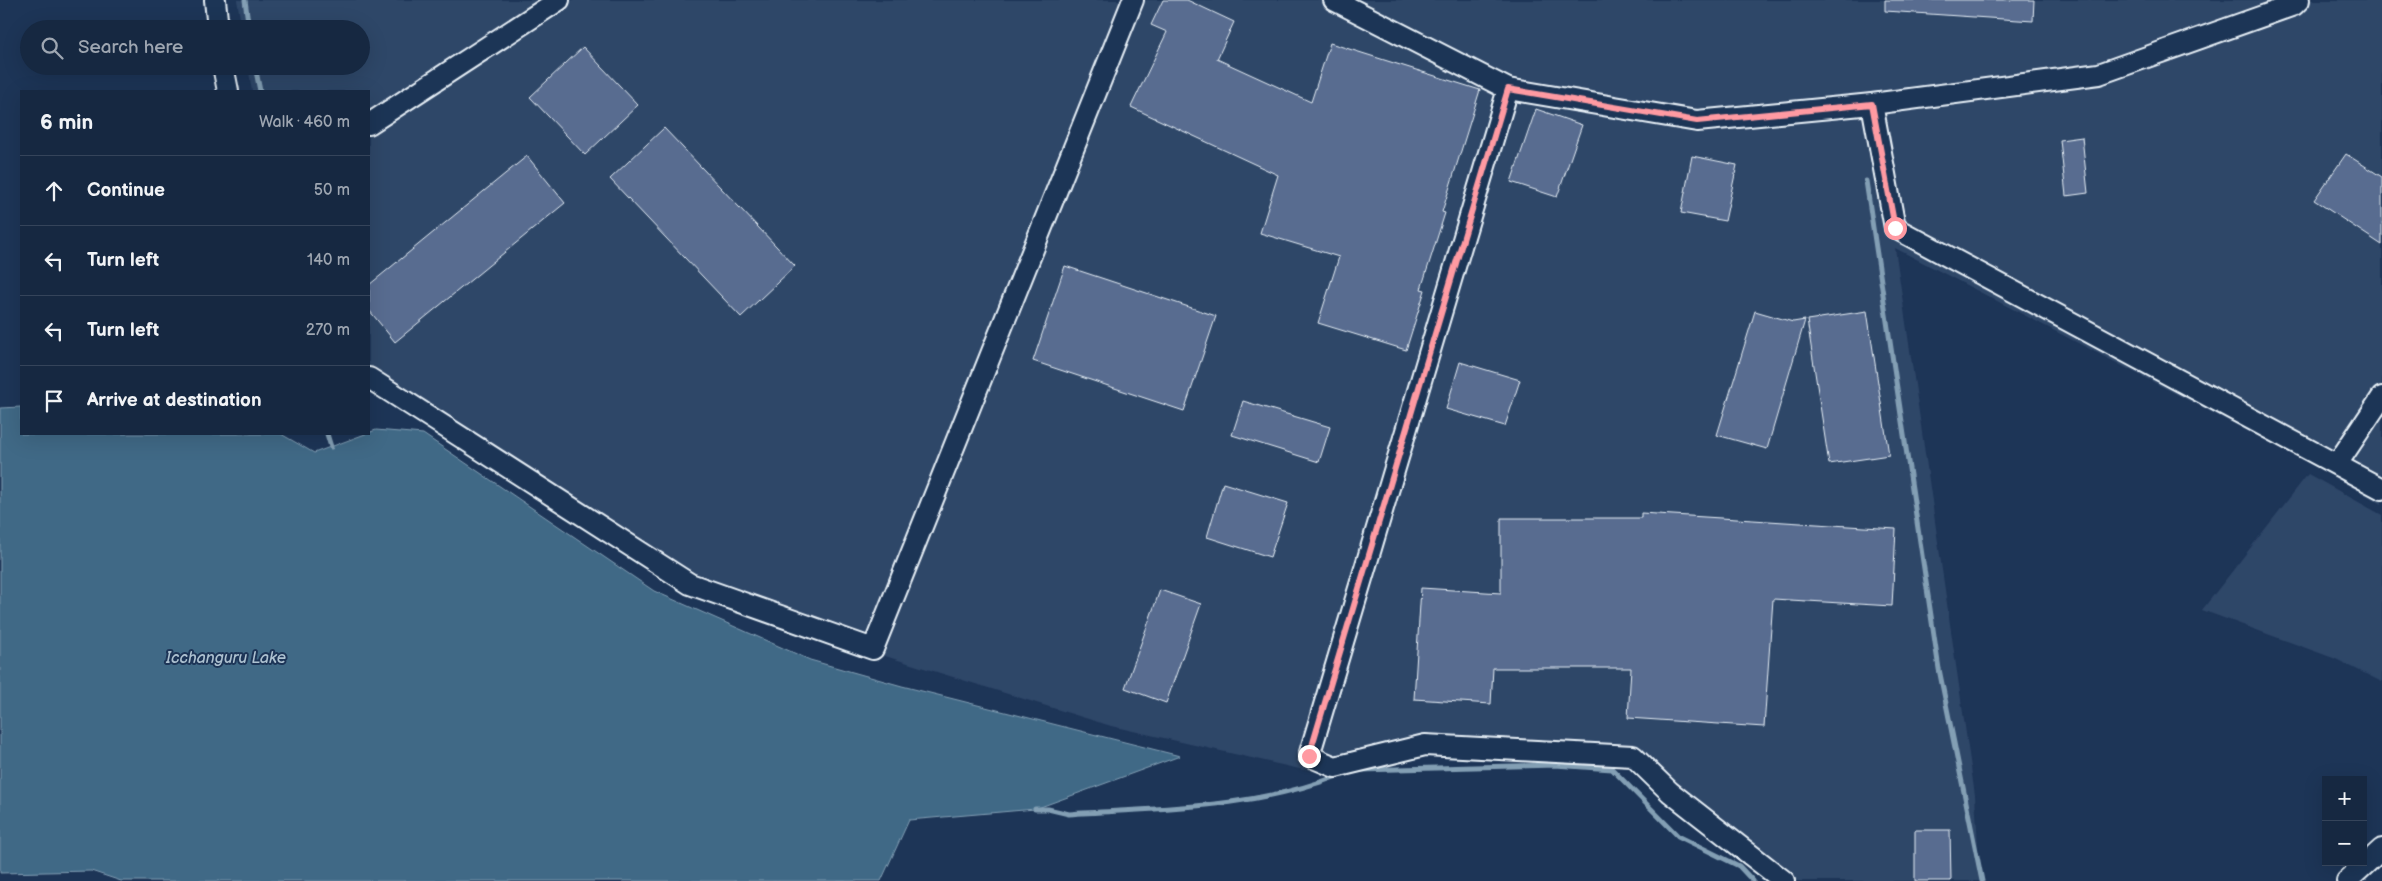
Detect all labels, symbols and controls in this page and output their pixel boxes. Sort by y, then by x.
search box [20,20,370,75]
icon: search [38,34,66,62]
text: Search here [78,36,183,59]
text: 6 min [40,110,93,135]
text: Walk · 460 m [259,113,350,132]
icon: ahead [40,177,68,205]
text: Continue [87,179,165,202]
text: 50 m [314,181,350,200]
route start [1884,217,1907,240]
icon: left [40,247,68,275]
text: Turn left [87,249,159,272]
text: 140 m [307,251,350,270]
icon: left [40,317,68,345]
text: Turn left [87,319,159,342]
text: 270 m [306,321,350,340]
icon: arrive [40,387,68,415]
text: Arrive at destination [87,389,262,412]
water label: Icchanguru Lake [165,649,286,668]
route end [1298,745,1321,768]
map controls [2322,776,2367,866]
button: + [2322,776,2367,821]
button: − [2322,821,2367,866]

